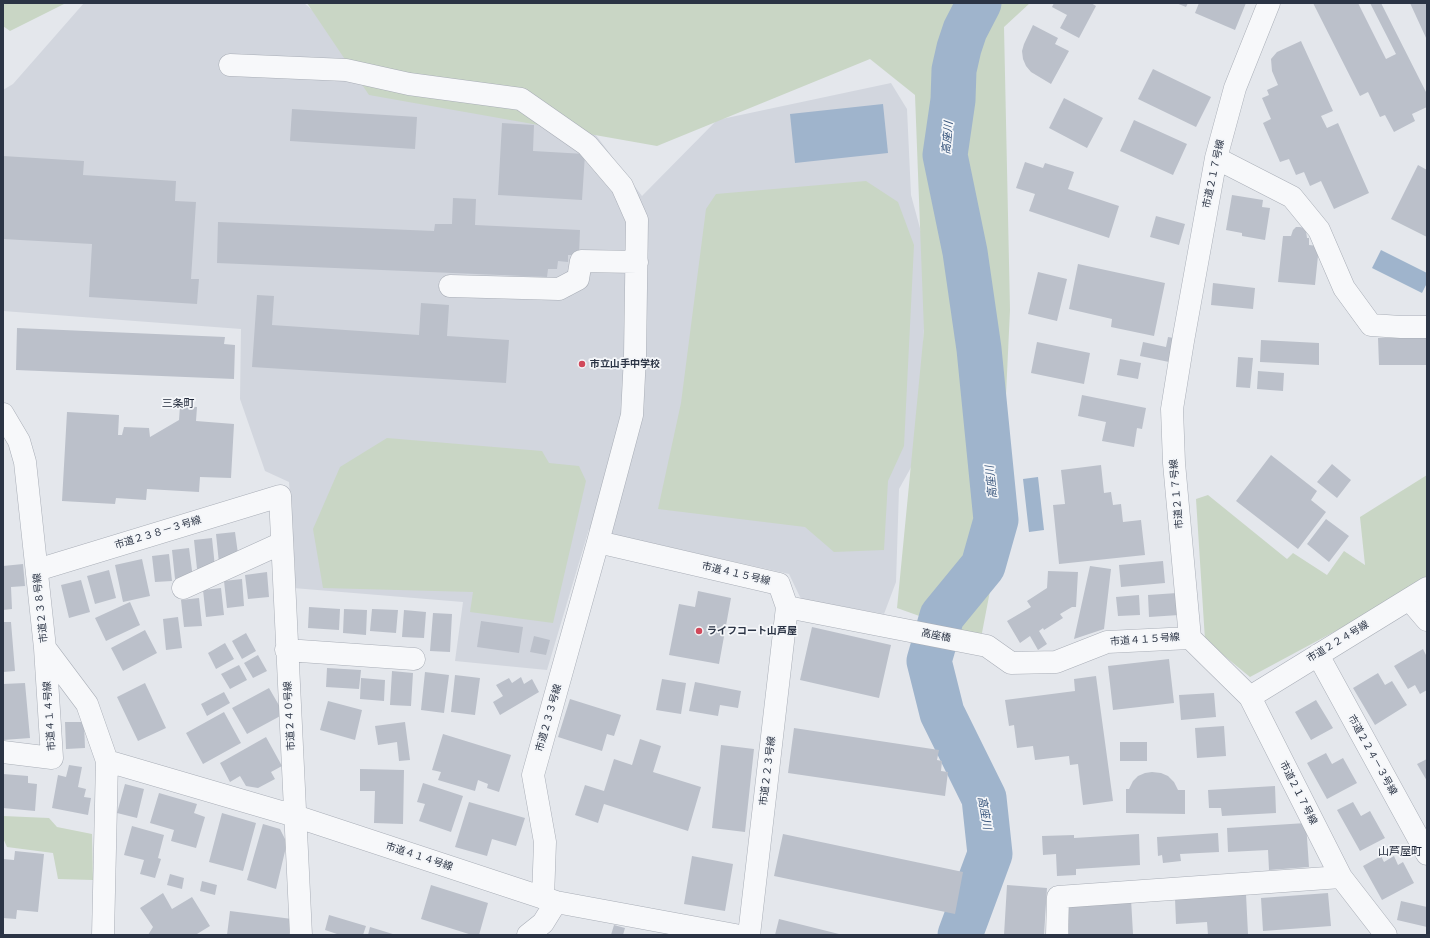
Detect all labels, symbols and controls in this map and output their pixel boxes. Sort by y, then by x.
water label: 高座川 [940,121,956,155]
street label: 市道２１７号線 [1201,139,1227,209]
place label: 市立山手中学校 [590,358,660,370]
marker: 市立山手中学校 [577,359,587,369]
district label: 三条町 [162,397,194,411]
street label: 市道２１７号線 [1168,459,1186,529]
water label: 高座川 [984,465,1000,499]
street label: 市道２３８－３号線 [113,514,203,552]
street label: 市道４１５号線 [701,560,771,588]
street label: 市道２３８号線 [31,573,51,643]
street label: 市道２２４号線 [1305,619,1371,665]
place label: ライフコート山芦屋 [707,625,797,637]
marker: ライフコート山芦屋 [694,626,704,636]
street label: 高座橋 [920,627,952,645]
street label: 市道４１５号線 [1110,632,1180,648]
street label: 市道４１４号線 [42,681,58,751]
street label: 市道２４０号線 [282,681,298,751]
street label: 市道２３３号線 [534,683,564,753]
street label: 市道２２４－３号線 [1345,713,1399,797]
street label: 市道２２３号線 [758,736,778,806]
street label: 市道２１７号線 [1277,759,1319,827]
water label: 高座川 [975,796,993,830]
street label: 市道４１４号線 [384,840,454,874]
district label: 山芦屋町 [1378,845,1422,859]

